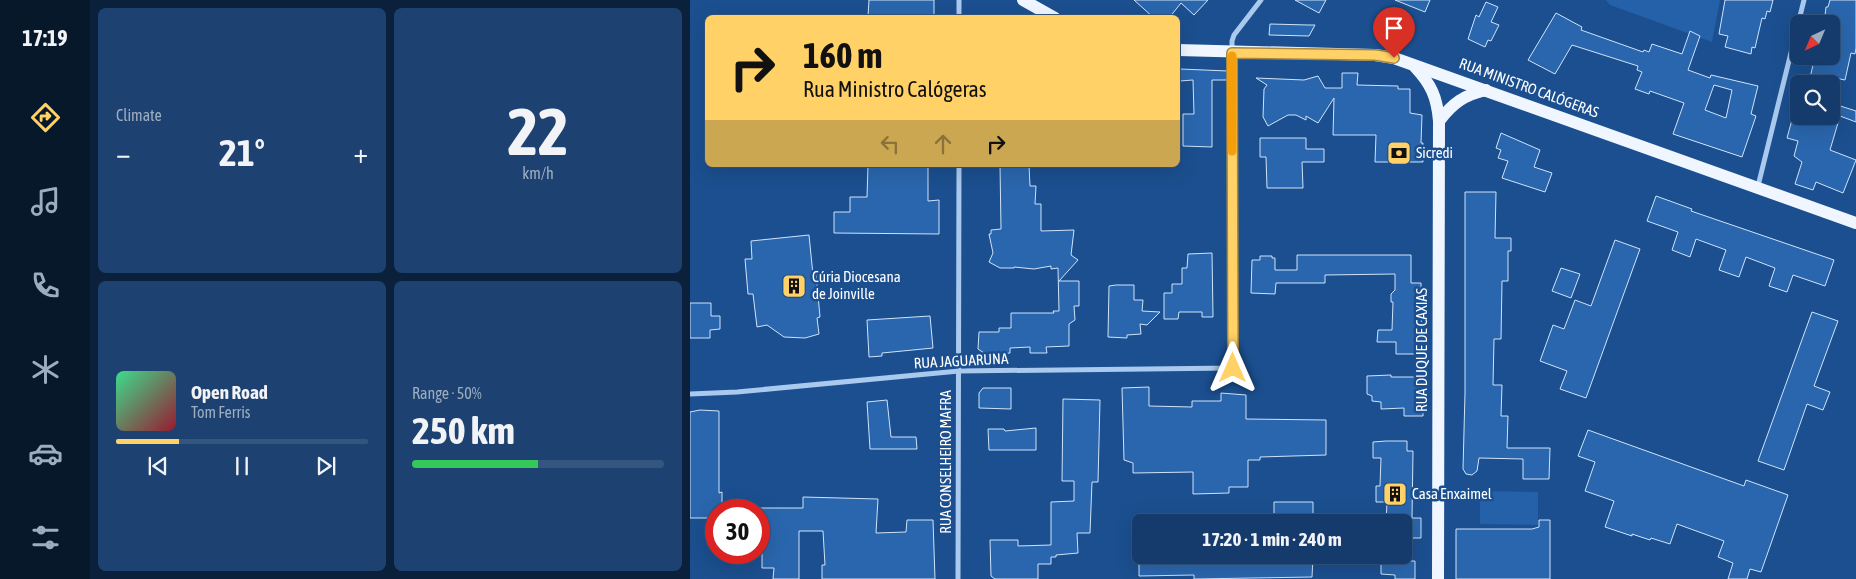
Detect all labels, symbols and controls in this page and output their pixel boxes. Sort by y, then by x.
pin [1373,7,1415,58]
icon: arrive [1380,14,1408,42]
north arrow [1790,15,1840,65]
map controls [1790,15,1840,125]
text: 17:19 [22,25,68,51]
icon: right [720,35,785,100]
text: 160 m [803,35,882,75]
street label: RUA MINISTRO CALÓGERAS [1457,54,1601,121]
button: search [1790,75,1840,125]
text: Rua Ministro Calógeras [803,76,986,102]
text: 22 [507,94,569,169]
icon: directions [28,100,63,135]
text: Climate [116,106,162,124]
icon: left [876,130,904,158]
icon: ahead [929,130,957,158]
icon: right [982,130,1010,158]
text: 21° [219,131,265,174]
text: − [116,137,131,169]
text: + [353,137,368,169]
bank icon: Sicredi [1386,140,1412,166]
place label: Sicredi [1416,144,1453,161]
text: km/h [522,164,554,182]
icon: music [28,184,63,219]
icon: phone [28,268,63,303]
place label: Cúria Diocesana de Joinville [812,268,901,302]
building icon: Cúria Diocesana de Joinville [781,273,807,299]
street label: RUA DUQUE DE CAXIAS [1413,288,1430,412]
position arrow [1206,341,1258,393]
street label: RUA JAGUARUNA [913,350,1009,371]
icon: climate [28,352,63,387]
text: Open Road [191,381,268,403]
text: Range · 50% [412,384,482,402]
street label: RUA CONSELHEIRO MAFRA [937,390,954,534]
text: Tom Ferris [191,403,250,421]
text: 250 km [412,409,515,452]
icon: car [28,436,63,471]
icon: previous [144,452,172,480]
icon: pause [228,452,256,480]
icon: next [312,452,340,480]
building icon: Casa Enxaimel [1382,481,1408,507]
place label: Casa Enxaimel [1412,485,1492,502]
speed limit sign: 30 [705,499,770,564]
icon: filters [28,520,63,555]
text: 17:20 · 1 min · 240 m [1202,528,1342,550]

